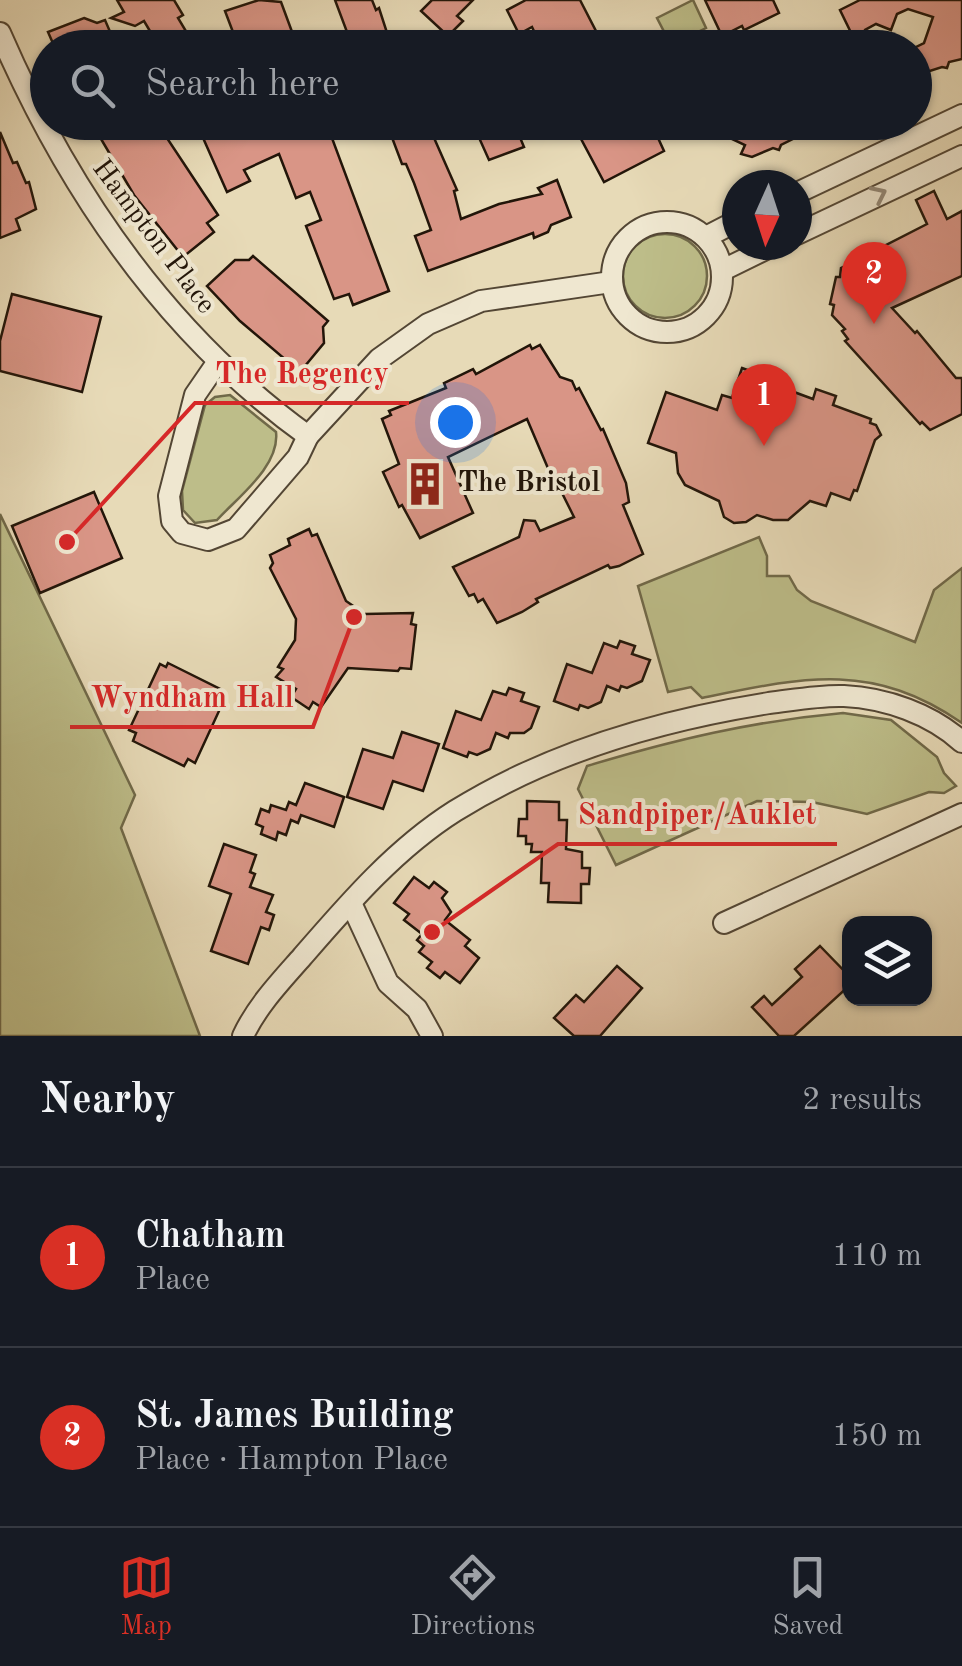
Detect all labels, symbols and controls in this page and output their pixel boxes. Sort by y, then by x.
search box [30,30,932,140]
icon: search [65,58,120,113]
text: Search here [145,66,340,104]
street label: Hampton Place [86,155,220,319]
north arrow [722,170,812,260]
one-way arrow [869,186,887,206]
pin: 2 [842,242,906,324]
callout: The Regency [195,343,409,403]
text: The Regency [215,360,389,390]
pin: 1 [732,364,796,446]
your location [430,397,481,448]
building icon: The Bristol [401,460,449,508]
place label: The Bristol [458,470,600,498]
callout: Wyndham Hall [70,667,313,727]
text: Wyndham Hall [90,684,294,714]
callout: Sandpiper/Auklet [558,784,837,844]
text: Sandpiper/Auklet [577,801,817,831]
map controls [842,916,932,1006]
button: layers [842,916,932,1006]
text: Nearby [40,1080,176,1122]
text: 2 results [802,1085,922,1117]
text: Chatham [135,1218,285,1256]
text: 1 [63,1241,82,1273]
text: 110 m [832,1241,922,1273]
text: Place [135,1265,210,1297]
text: St. James Building [135,1398,454,1436]
text: 2 [63,1421,82,1453]
text: 150 m [832,1421,922,1453]
text: Place · Hampton Place [135,1445,448,1477]
tab: Map [119,1550,174,1645]
tab: Directions [411,1550,535,1645]
tab: Saved [772,1550,843,1645]

